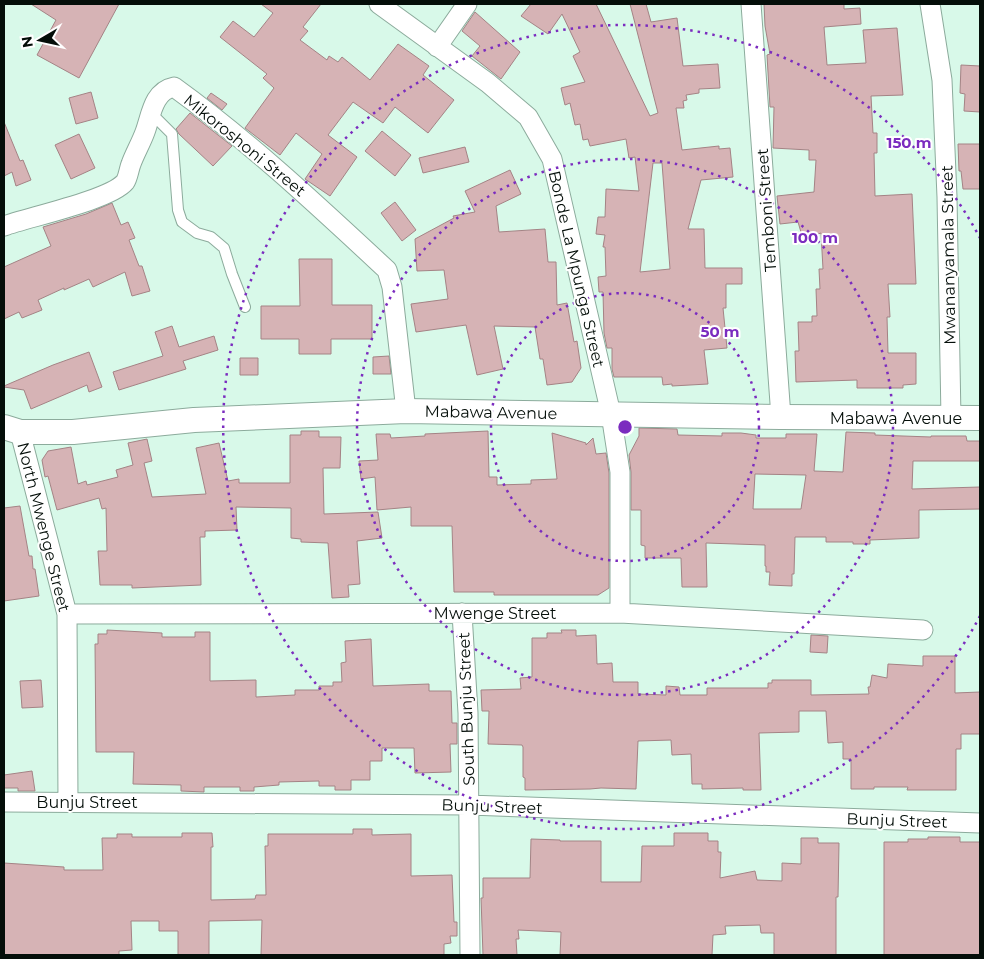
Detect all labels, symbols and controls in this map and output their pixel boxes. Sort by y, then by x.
north arrow [15,15,65,65]
text: N [17,35,37,49]
street label: Mikoroshoni Street [180,90,310,201]
text: 150 m [887,133,931,152]
street label: Temboni Street [753,147,780,272]
street label: Mwananyamala Street [937,164,960,345]
street label: Bonde La Mpunga Street [545,169,609,370]
text: 100 m [792,228,838,247]
text: 50 m [700,322,740,341]
street label: Mabawa Avenue [425,402,557,423]
street label: Mabawa Avenue [830,409,962,428]
centre of rings [616,418,634,436]
street label: North Mwenge Street [13,440,74,614]
street label: Mwenge Street [434,604,557,623]
street label: South Bunju Street [454,631,479,786]
street label: Bunju Street [36,793,138,812]
street label: Bunju Street [441,795,543,818]
street label: Bunju Street [846,809,948,832]

